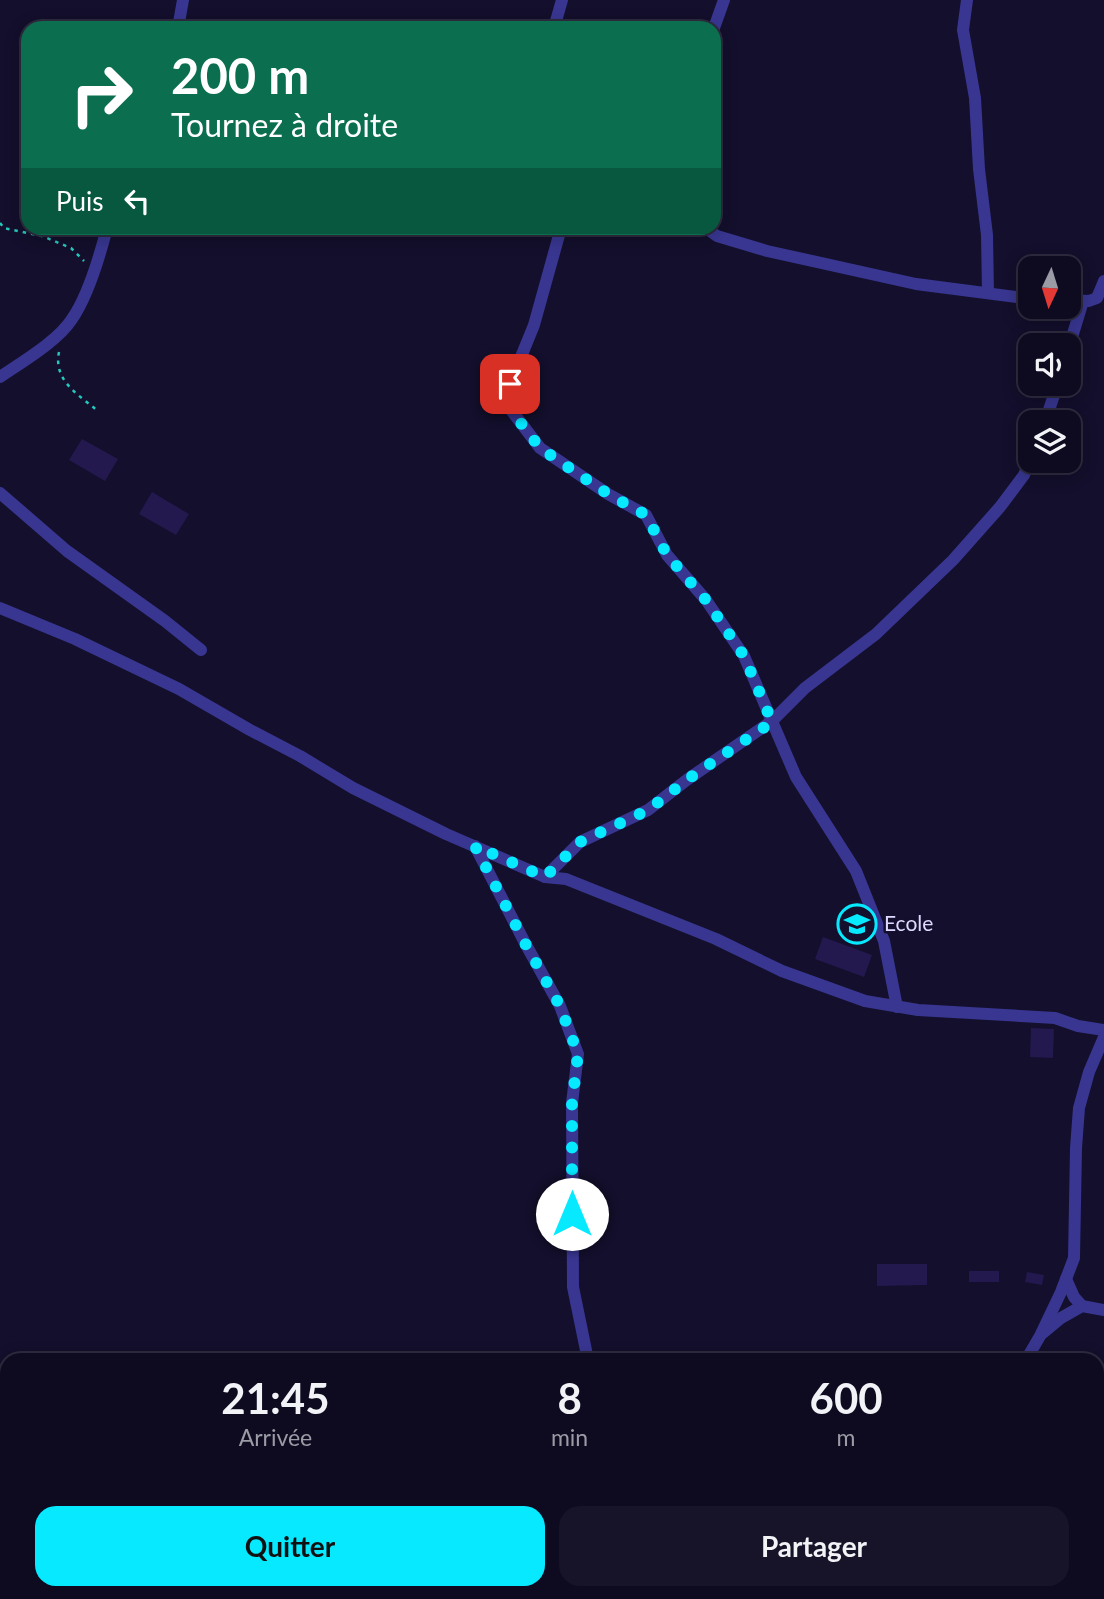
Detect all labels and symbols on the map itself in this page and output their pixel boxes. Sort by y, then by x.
north arrow [1018,256,1082,318]
pin [480,354,540,414]
school or university icon: Ecole [836,903,878,945]
place label: Ecole [884,910,933,935]
position arrow [535,1177,609,1251]

